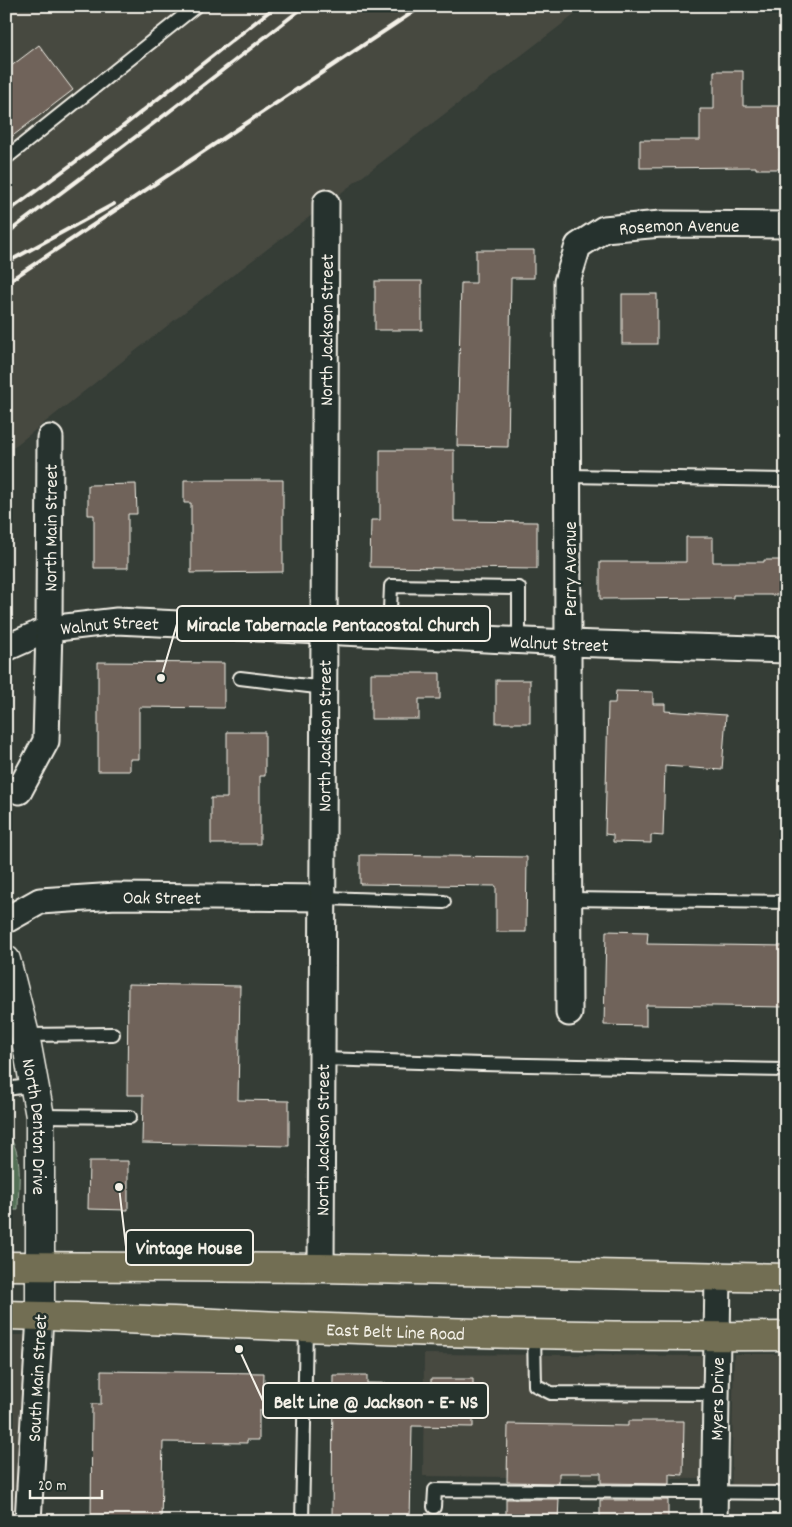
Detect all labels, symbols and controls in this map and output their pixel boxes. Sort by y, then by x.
street label: Rosemon Avenue [618,214,740,245]
street label: North Jackson Street [315,254,343,406]
street label: North Main Street [39,464,67,592]
street label: Perry Avenue [559,521,586,617]
callout: Miracle Tabernacle Pentacostal Church [177,606,490,641]
street label: Walnut Street [59,611,159,645]
text: Miracle Tabernacle Pentacostal Church [186,613,480,641]
street label: Walnut Street [509,630,609,661]
street label: North Jackson Street [313,660,341,812]
street label: Oak Street [123,886,201,914]
street label: North Denton Drive [13,1057,50,1195]
street label: North Jackson Street [311,1064,339,1216]
callout: Vintage House [126,1230,253,1265]
text: Vintage House [136,1236,242,1264]
street label: South Main Street [23,1314,56,1443]
street label: East Belt Line Road [326,1318,465,1350]
street label: Myers Drive [705,1357,734,1441]
callout: Belt Line @ Jackson - E- NS [263,1383,488,1418]
text: Belt Line @ Jackson - E- NS [274,1390,479,1418]
scale bar [30,1467,102,1499]
text: 20 m [38,1476,66,1498]

